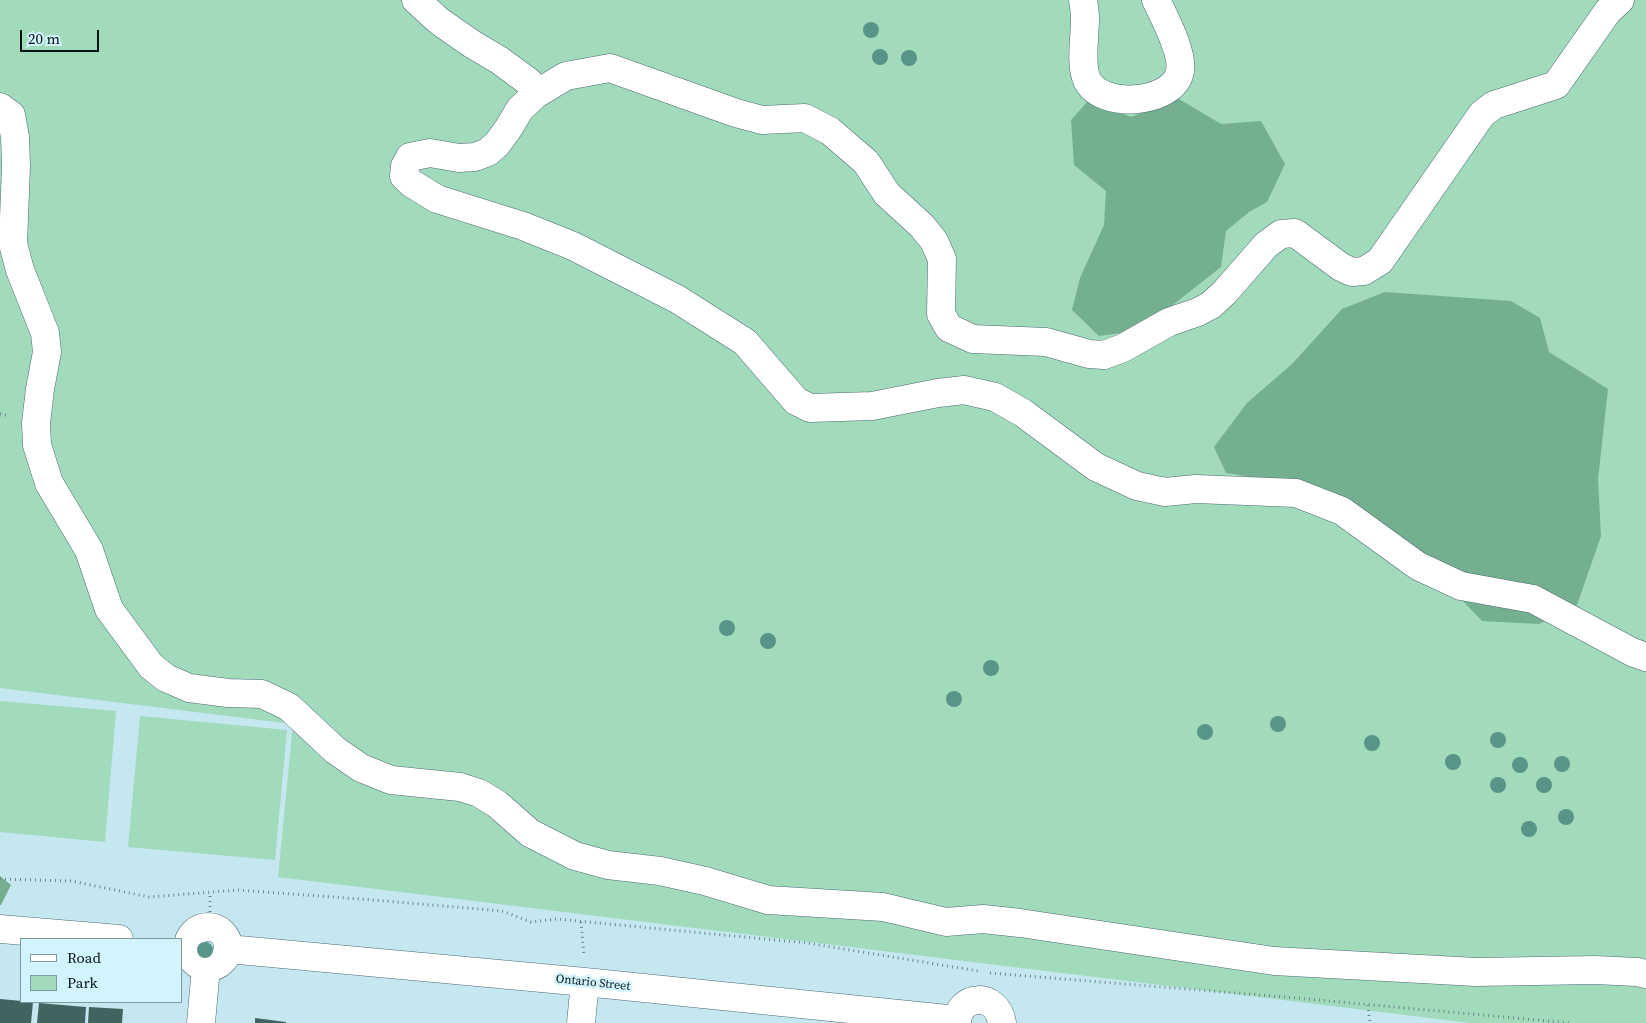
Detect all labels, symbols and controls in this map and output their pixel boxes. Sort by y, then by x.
scale bar [22,20,101,52]
text: 20 m [28,28,60,49]
legend [20,938,182,1003]
text: Road [67,947,101,968]
text: Park [67,972,98,993]
street label: Ontario Street [555,972,631,994]

